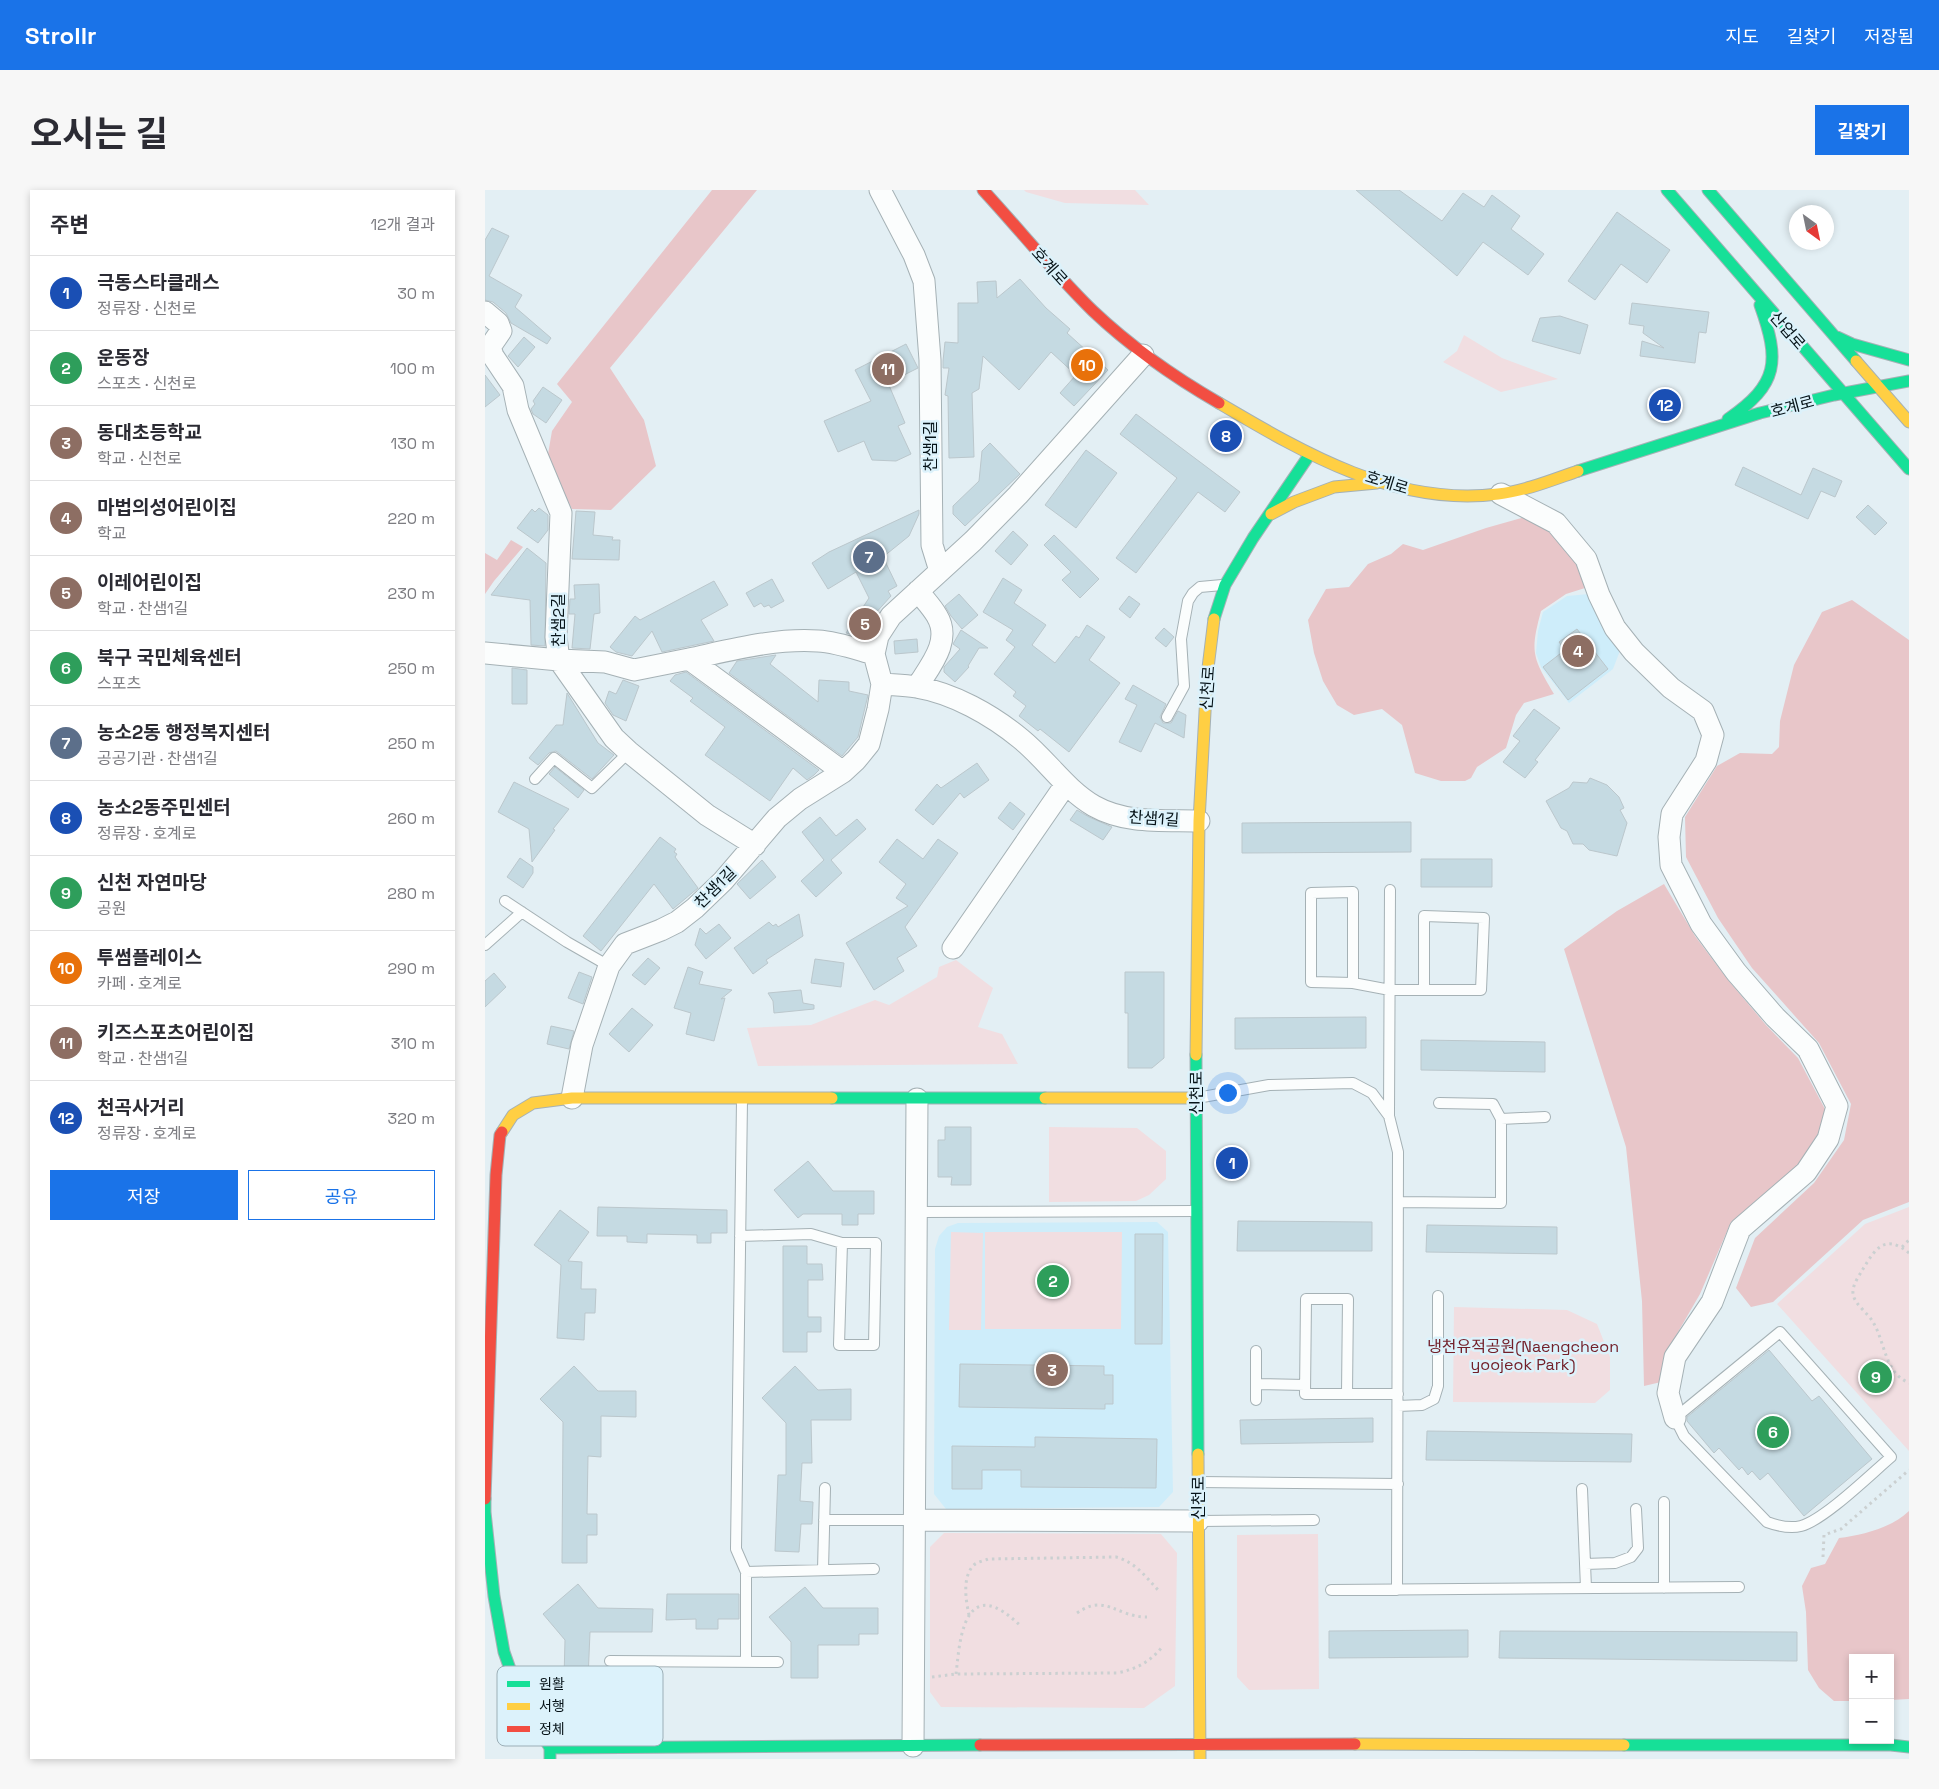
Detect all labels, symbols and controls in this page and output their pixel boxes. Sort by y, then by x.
text: Strollr [25,20,97,51]
text: 지도 [1726,25,1759,48]
text: 길찾기 [1787,25,1836,48]
text: 저장됨 [1864,25,1914,48]
button: 길찾기 [1815,105,1909,155]
text: 오시는 길 [30,112,168,156]
north arrow [1789,205,1834,250]
text: 주변 [50,211,89,238]
text: 12개 결과 [370,214,435,235]
street label: 호계로 [1027,243,1072,290]
text: 극동스타클래스 [97,270,219,295]
text: 1 [62,283,70,304]
text: 30 m [397,283,435,304]
text: 정류장 · 신천로 [97,298,197,319]
street label: 산업로 [1765,307,1810,354]
text: 운동장 [97,345,149,370]
pin: 10 [1071,346,1103,384]
pin: 11 [872,350,904,388]
text: 2 [61,358,71,379]
text: 100 m [390,358,435,379]
text: 스포츠 · 신천로 [97,373,197,394]
pin: 12 [1649,386,1681,424]
street label: 호계로 [1768,391,1816,422]
pin: 8 [1210,417,1242,455]
text: 동대초등학교 [97,420,202,445]
street label: 찬샘1길 [920,421,941,471]
text: 3 [61,433,71,454]
text: 130 m [391,433,435,454]
text: 학교 · 신천로 [97,448,182,469]
street label: 호계로 [1363,466,1411,499]
text: 마법의성어린이집 [97,495,237,520]
text: 4 [61,508,71,529]
text: 220 m [388,508,435,529]
text: 학교 [97,523,126,544]
pin: 7 [853,538,885,576]
text: 이레어린이집 [97,570,202,595]
text: 5 [61,583,71,604]
text: 230 m [388,583,435,604]
street label: 찬샘2길 [548,593,569,647]
text: 학교 · 찬샘1길 [97,598,189,619]
pin: 5 [849,605,881,643]
pin: 4 [1562,632,1594,670]
text: 북구 국민체육센터 [97,645,242,670]
text: 6 [61,658,71,679]
text: 250 m [388,658,435,679]
street label: 신천로 [1195,665,1220,711]
text: 스포츠 [97,673,141,694]
text: 농소2동 행정복지센터 [97,720,270,745]
text: 7 [62,733,70,754]
text: 250 m [388,733,435,754]
text: 공공기관 · 찬샘1길 [97,748,218,769]
text: 농소2동주민센터 [97,795,231,820]
street label: 찬샘1길 [1128,806,1180,831]
text: 8 [61,808,71,829]
text: 260 m [387,808,435,829]
text: 정류장 · 호계로 [97,823,197,844]
street label: 찬샘1길 [690,862,741,913]
text: 신천 자연마당 [97,870,207,895]
text: 9 [61,883,71,904]
text: 280 m [387,883,435,904]
text: 공원 [97,898,126,919]
text: 투썸플레이스 [97,945,202,970]
text: 10 [57,958,75,979]
text: 290 m [387,958,435,979]
text: 카페 · 호계로 [97,973,182,994]
text: 키즈스포츠어린이집 [97,1020,254,1045]
text: 11 [59,1033,73,1054]
text: 310 m [391,1033,435,1054]
text: 학교 · 찬샘1길 [97,1048,189,1069]
street label: 신천로 [1186,1071,1207,1115]
your location [1215,1080,1241,1106]
text: 천곡사거리 [97,1095,184,1120]
text: 12 [58,1108,74,1129]
text: 320 m [388,1108,435,1129]
text: 정류장 · 호계로 [97,1123,197,1144]
pin: 1 [1216,1144,1248,1182]
button: 저장 [50,1170,238,1220]
button: 공유 [248,1170,435,1220]
pin: 2 [1037,1262,1069,1300]
park label: 냉천유적공원(Naengcheon yoojeok Park) [1427,1336,1619,1375]
pin: 3 [1036,1351,1068,1389]
pin: 9 [1860,1358,1892,1396]
pin: 6 [1757,1413,1789,1451]
street label: 신천로 [1188,1476,1209,1520]
map controls [1849,1654,1894,1744]
button: + [1849,1654,1894,1699]
legend [497,1666,663,1746]
text: 원활 [539,1675,565,1693]
text: 서행 [539,1697,565,1715]
button: − [1849,1699,1894,1744]
text: 정체 [539,1720,565,1738]

